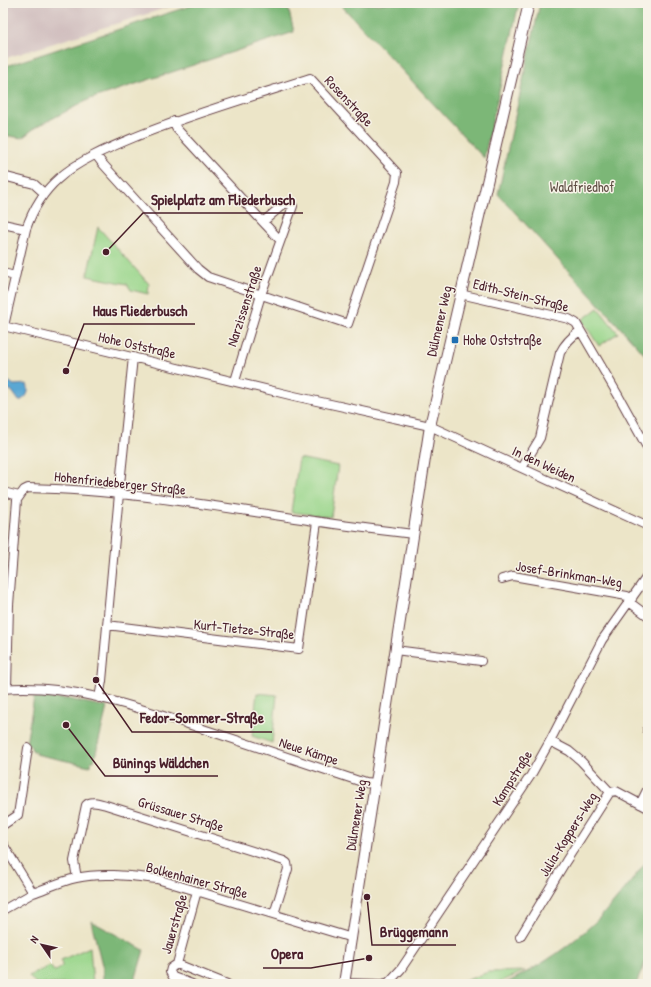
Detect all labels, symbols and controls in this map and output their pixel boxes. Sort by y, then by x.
street label: Rosenstraße [320,71,378,131]
park label: Waldfriedhof [550,177,614,196]
callout: Spielplatz am Fliederbusch [143,186,303,213]
text: Spielplatz am Fliederbusch [151,189,296,211]
street label: Narzissenstraße [221,262,267,349]
street label: Edith-Stein-Straße [471,273,571,317]
street label: Dülmener Weg [421,284,457,358]
callout: Haus Fliederbusch [84,297,195,324]
text: Haus Fliederbusch [93,300,188,321]
street label: Hohe Oststraße [96,326,178,364]
place label: Hohe Oststraße [463,330,542,350]
marker: Hohe Oststraße [450,335,460,345]
street label: In den Weiden [509,441,579,487]
street label: Hohenfriedeberger Straße [53,466,187,500]
street label: Josef-Brinkman-Weg [514,556,624,592]
street label: Kurt-Tietze-Straße [193,614,296,644]
callout: Fedor-Sommer-Straße [132,705,272,732]
text: Fedor-Sommer-Straße [139,707,264,729]
street label: Neue Kämpe [277,732,342,770]
street label: Kampstraße [487,746,537,810]
callout: Bünings Wäldchen [105,749,218,776]
text: Bünings Wäldchen [113,752,209,774]
street label: Dülmener Weg [340,778,372,852]
street label: Julia-Koppers-Weg [534,788,602,880]
street label: Grüssauer Straße [136,791,227,837]
street label: Bolkenhainer Straße [144,857,250,903]
street label: Jauerstraße [156,891,192,956]
callout: Brüggemann [372,918,456,945]
text: Brüggemann [380,921,448,943]
north arrow [22,925,62,965]
text: N [26,933,41,946]
callout: Opera [263,941,311,968]
text: Opera [271,943,303,965]

